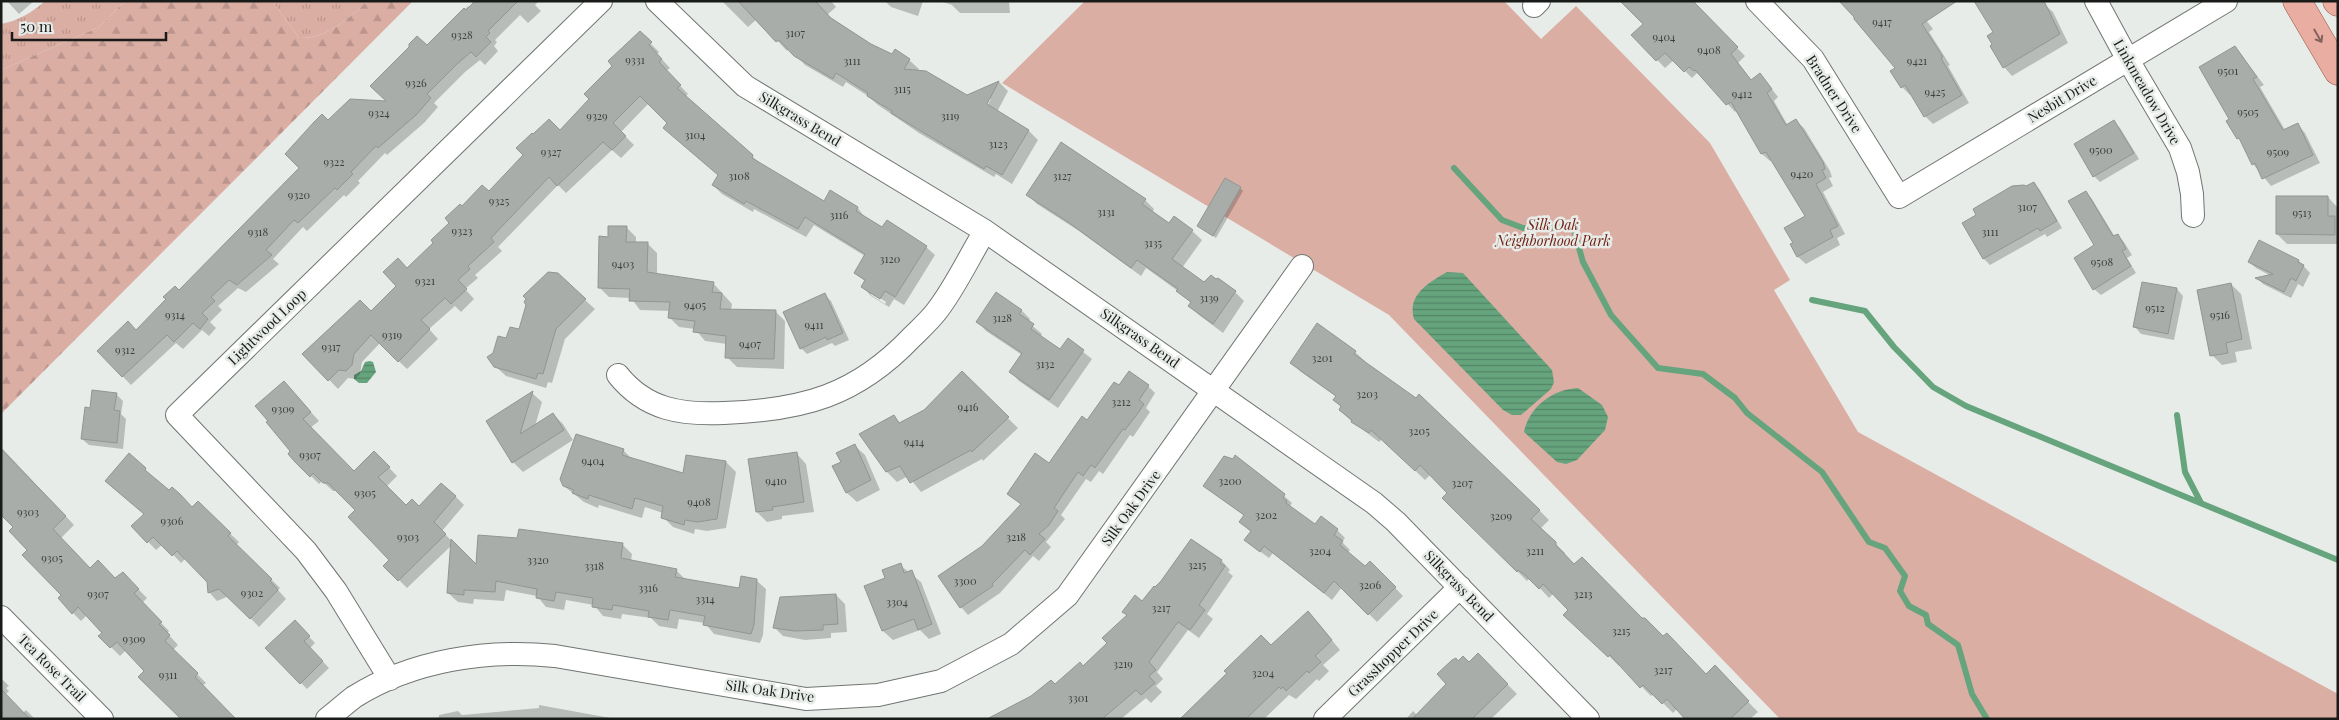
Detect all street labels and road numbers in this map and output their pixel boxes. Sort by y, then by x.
street label: Linkmeadow Drive [2110,36,2185,148]
street label: Bradner Drive [1802,51,1867,136]
street label: Nesbit Drive [2024,70,2100,127]
street label: Silkgrass Bend [756,87,845,150]
street label: Lightwood Loop [223,284,310,369]
street label: Silkgrass Bend [1097,303,1184,372]
street label: Silk Oak Drive [1097,466,1165,549]
street label: Silkgrass Bend [1420,546,1498,625]
street label: Grasshopper Drive [1343,605,1442,701]
street label: Tea Rose Trail [14,630,90,706]
street label: Silk Oak Drive [725,675,816,706]

